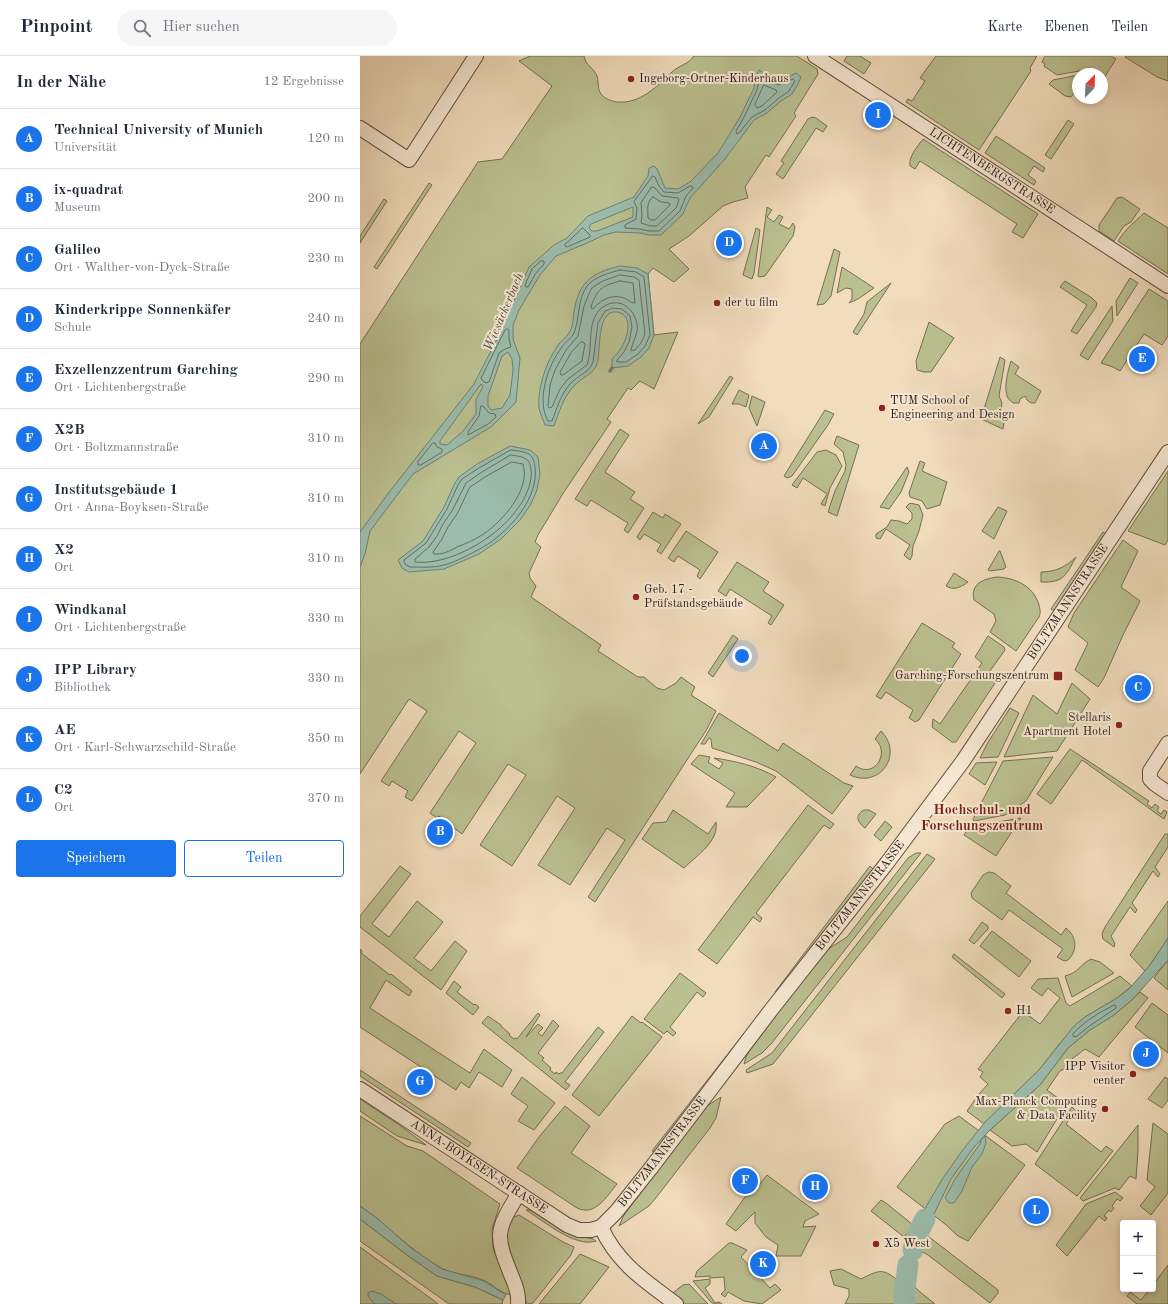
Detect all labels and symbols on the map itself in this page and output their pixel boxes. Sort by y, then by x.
north arrow [1072,68,1108,104]
place label: Ingeborg-Ortner-Kinderhaus [639,73,789,85]
marker: Ingeborg-Ortner-Kinderhaus [626,74,636,84]
pin: I [865,100,891,130]
street label: LICHTENBERGSTRASSE [927,126,1057,216]
pin: D [716,228,742,258]
water label: Wiesäckerbach [482,271,527,353]
place label: der tu film [725,297,779,309]
marker: der tu film [712,298,722,308]
pin: E [1129,344,1155,374]
place label: TUM School of Engineering and Design [890,395,1015,421]
marker: TUM School of Engineering and Design [877,403,887,413]
pin: A [751,431,777,461]
street label: BOLTZMANNSTRASSE [1026,542,1111,662]
place label: Geb. 17 - Prüfstandsgebäude [644,584,743,610]
marker: Geb. 17 - Prüfstandsgebäude [631,592,641,602]
your location [732,646,752,666]
place label: Garching-Forschungszentrum [895,670,1049,682]
marker: Garching-Forschungszentrum [1052,670,1064,682]
pin: C [1125,673,1151,703]
place label: Stellaris Apartment Hotel [1023,712,1111,738]
marker: Stellaris Apartment Hotel [1114,720,1124,730]
district label: Hochschul- und Forschungszentrum [921,803,1043,833]
pin: B [427,817,453,847]
street label: BOLTZMANNSTRASSE [814,839,907,953]
place label: H1 [1016,1005,1032,1017]
marker: H1 [1003,1006,1013,1016]
pin: J [1133,1039,1159,1069]
place label: IPP Visitor center [1065,1061,1125,1087]
pin: G [407,1067,433,1097]
marker: IPP Visitor center [1128,1069,1138,1079]
street label: BOLTZMANNSTRASSE [616,1095,709,1210]
place label: Max-Planck Computing & Data Facility [975,1096,1098,1122]
marker: Max-Planck Computing & Data Facility [1100,1104,1110,1114]
street label: ANNA-BOYKSEN-STRASSE [408,1118,549,1216]
pin: F [732,1166,758,1196]
pin: H [802,1172,828,1202]
pin: L [1023,1196,1049,1226]
place label: X5 West [884,1237,930,1250]
marker: X5 West [871,1239,881,1249]
pin: K [750,1249,776,1279]

